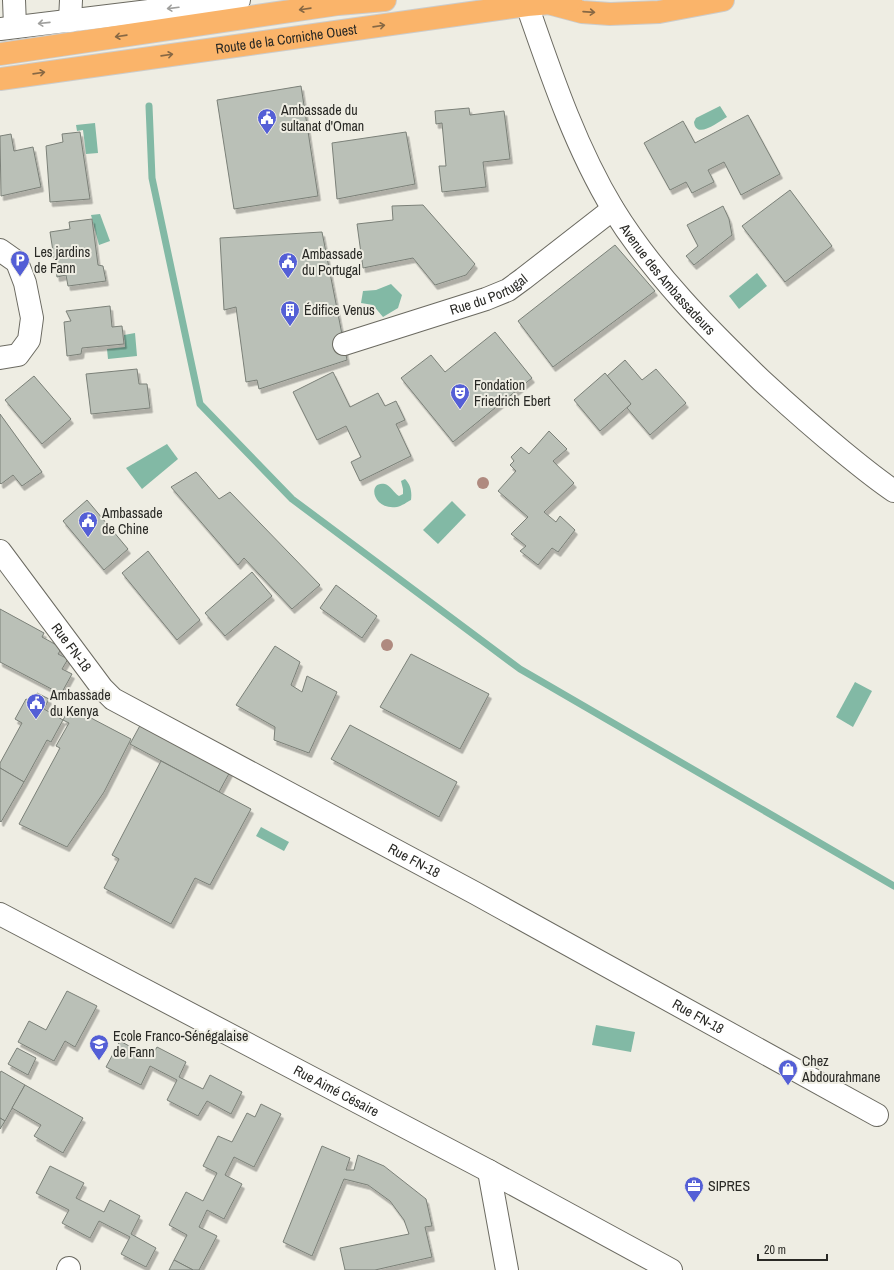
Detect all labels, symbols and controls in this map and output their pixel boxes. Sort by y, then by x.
one-way arrow [167,4,180,12]
one-way arrow [299,5,312,13]
one-way arrow [582,9,595,16]
one-way arrow [38,20,51,27]
street label: Route de la Corniche Ouest [214,20,358,58]
one-way arrow [372,22,385,30]
one-way arrow [115,32,128,40]
one-way arrow [160,51,173,59]
one-way arrow [32,69,45,77]
place label: Ambassade du sultanat d'Oman [280,101,364,135]
public building icon: Ambassade du sultanat d'Oman [256,107,278,135]
street label: Avenue des Ambassadeurs [615,219,719,339]
place label: Les jardins de Fann [34,243,90,277]
place label: Ambassade du Portugal [301,245,363,279]
parking icon: Les jardins de Fann [9,249,31,277]
public building icon: Ambassade du Portugal [277,251,299,279]
street label: Rue du Portugal [448,270,531,319]
building icon: Édifice Venus [279,299,301,327]
place label: Édifice Venus [304,301,375,319]
place label: Fondation Friedrich Ebert [474,376,551,410]
theatre icon: Fondation Friedrich Ebert [449,382,471,410]
place label: Ambassade de Chine [101,504,163,538]
public building icon: Ambassade de Chine [77,510,99,538]
street label: Rue FN-18 [48,619,96,675]
place label: Ambassade du Kenya [49,686,111,720]
public building icon: Ambassade du Kenya [25,692,47,720]
street label: Rue FN-18 [385,839,443,882]
street label: Rue FN-18 [669,995,727,1038]
place label: Ecole Franco-Sénégalaise de Fann [113,1027,248,1061]
school or university icon: Ecole Franco-Sénégalaise de Fann [88,1033,110,1061]
place label: Chez Abdourahmane [801,1052,881,1086]
shop icon: Chez Abdourahmane [777,1058,799,1086]
street label: Rue Aimé Césaire [291,1061,382,1121]
office icon: SIPRES [683,1175,705,1203]
place label: SIPRES [708,1177,750,1195]
scale bar [758,1236,827,1262]
text: 20 m [764,1242,786,1258]

